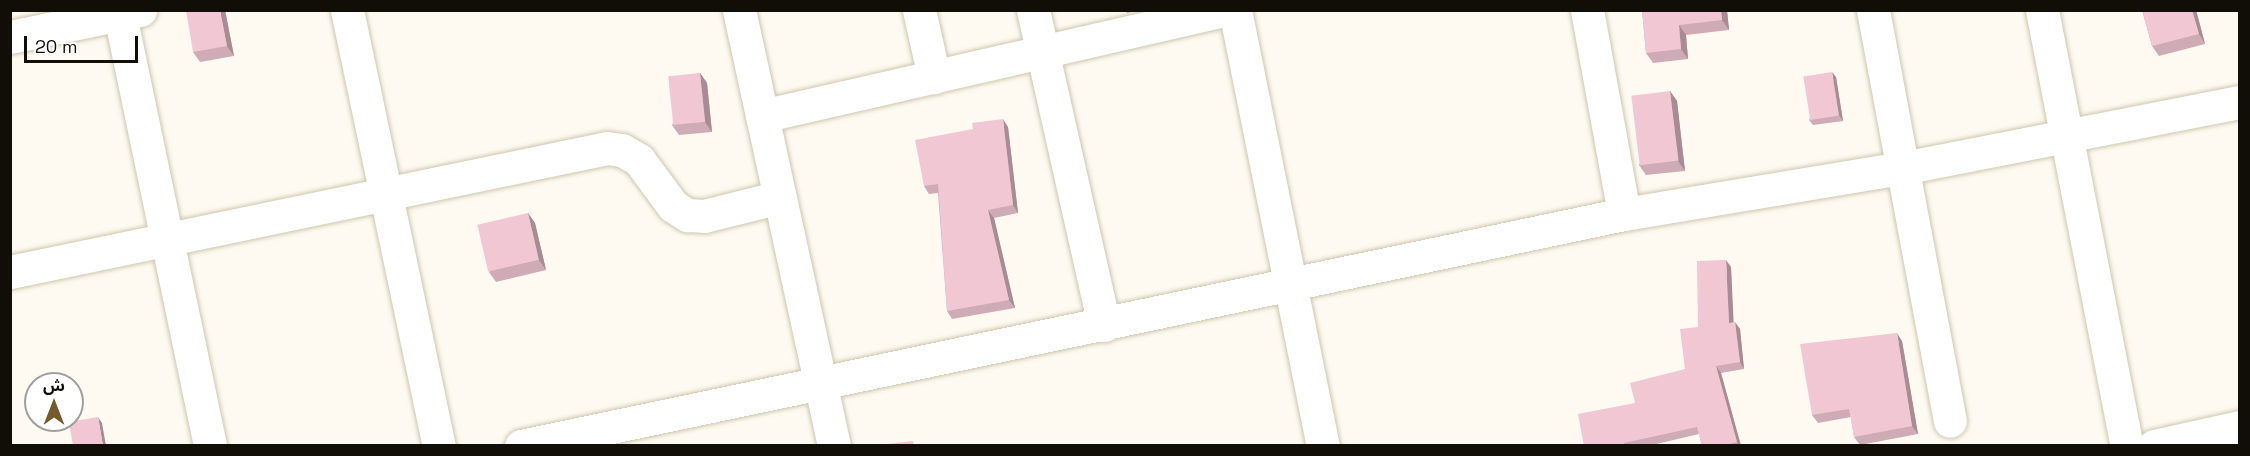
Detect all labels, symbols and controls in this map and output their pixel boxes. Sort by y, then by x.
scale bar [27,24,141,62]
text: 20 m [35,35,78,58]
north arrow [24,372,84,432]
text: ش [43,375,65,396]

